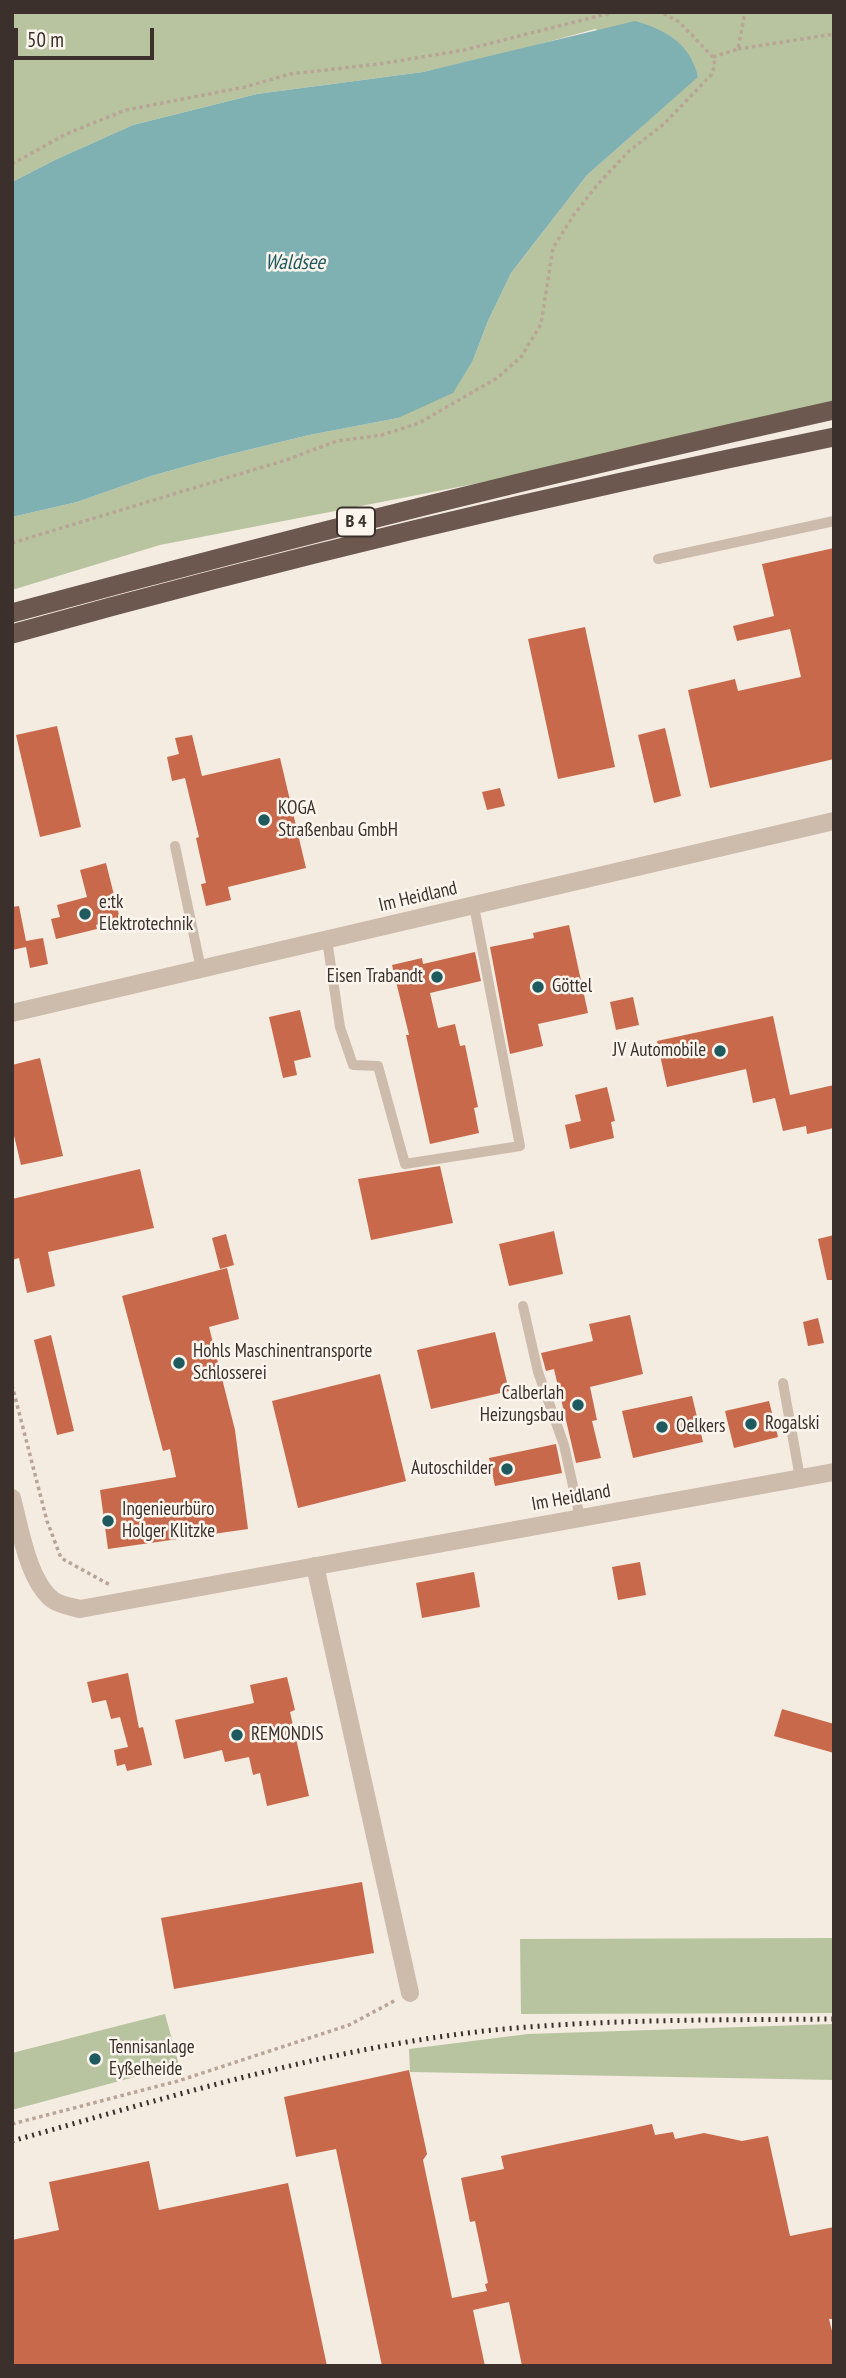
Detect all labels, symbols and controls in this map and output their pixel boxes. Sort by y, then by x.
scale bar [18,14,158,58]
text: 50 m [27,26,64,53]
water label: Waldsee [265,250,325,276]
road number: B 4 [337,508,375,536]
place label: KOGA Straßenbau GmbH [278,798,398,842]
marker: KOGA Straßenbau GmbH [256,812,272,828]
street label: Im Heidland [377,877,459,917]
place label: e:tk Elektrotechnik [99,892,193,936]
marker: e:tk Elektrotechnik [77,906,93,922]
place label: Eisen Trabandt [327,966,423,988]
marker: Eisen Trabandt [429,969,445,985]
place label: Göttel [552,976,592,998]
marker: Göttel [530,979,546,995]
place label: JV Automobile [613,1040,706,1062]
marker: JV Automobile [712,1043,728,1059]
place label: Hohls Maschinentransporte Schlosserei [193,1341,372,1385]
marker: Hohls Maschinentransporte Schlosserei [171,1355,187,1371]
place label: Calberlah Heizungsbau [480,1383,564,1427]
marker: Calberlah Heizungsbau [570,1397,586,1413]
place label: Rogalski [765,1413,820,1435]
place label: Oelkers [676,1416,725,1438]
marker: Rogalski [743,1416,759,1432]
marker: Oelkers [654,1419,670,1435]
place label: Autoschilder [411,1458,493,1480]
marker: Autoschilder [499,1461,515,1477]
street label: Im Heidland [530,1480,612,1516]
place label: Ingenieurbüro Holger Klitzke [122,1499,215,1543]
marker: Ingenieurbüro Holger Klitzke [100,1513,116,1529]
place label: REMONDIS [251,1724,324,1746]
marker: REMONDIS [229,1727,245,1743]
place label: Tennisanlage Eyßelheide [109,2037,195,2081]
marker: Tennisanlage Eyßelheide [87,2051,103,2067]

